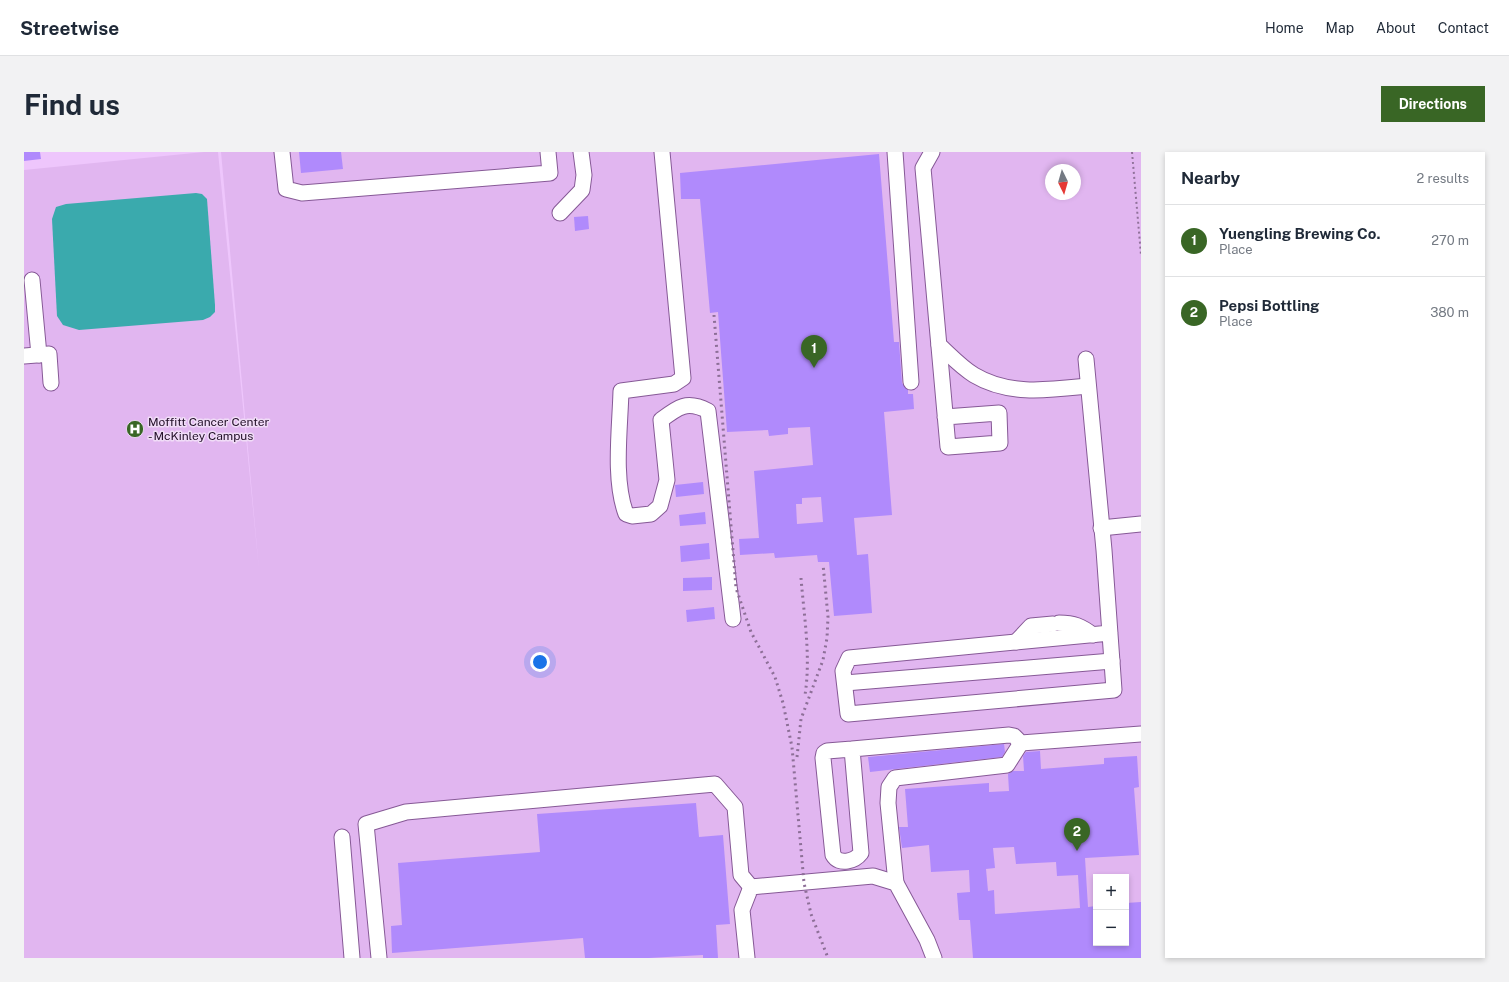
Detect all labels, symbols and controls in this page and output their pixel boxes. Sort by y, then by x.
text: Streetwise [20,17,119,39]
text: Home [1265,20,1304,36]
text: Map [1326,20,1354,36]
text: About [1376,20,1416,36]
text: Contact [1438,20,1489,36]
button: Directions [1381,86,1485,122]
text: Find us [24,88,120,121]
north arrow [1045,164,1081,200]
text: Nearby [1181,168,1240,188]
text: 2 results [1417,171,1469,186]
text: Yuengling Brewing Co. [1219,225,1381,242]
text: 1 [1191,233,1197,248]
text: 270 m [1431,233,1469,248]
text: Place [1219,242,1253,257]
text: Pepsi Bottling [1219,297,1320,314]
text: 2 [1190,305,1198,320]
text: 380 m [1430,305,1469,320]
text: Place [1219,314,1253,329]
pin: 1 [801,335,827,368]
place label: Moffitt Cancer Center - McKinley Campus [148,415,269,443]
hospital icon: Moffitt Cancer Center - McKinley Campus [125,419,145,439]
your location [530,652,550,672]
pin: 2 [1064,818,1090,851]
map controls [1093,874,1129,946]
button: + [1093,874,1129,910]
button: − [1093,910,1129,946]

